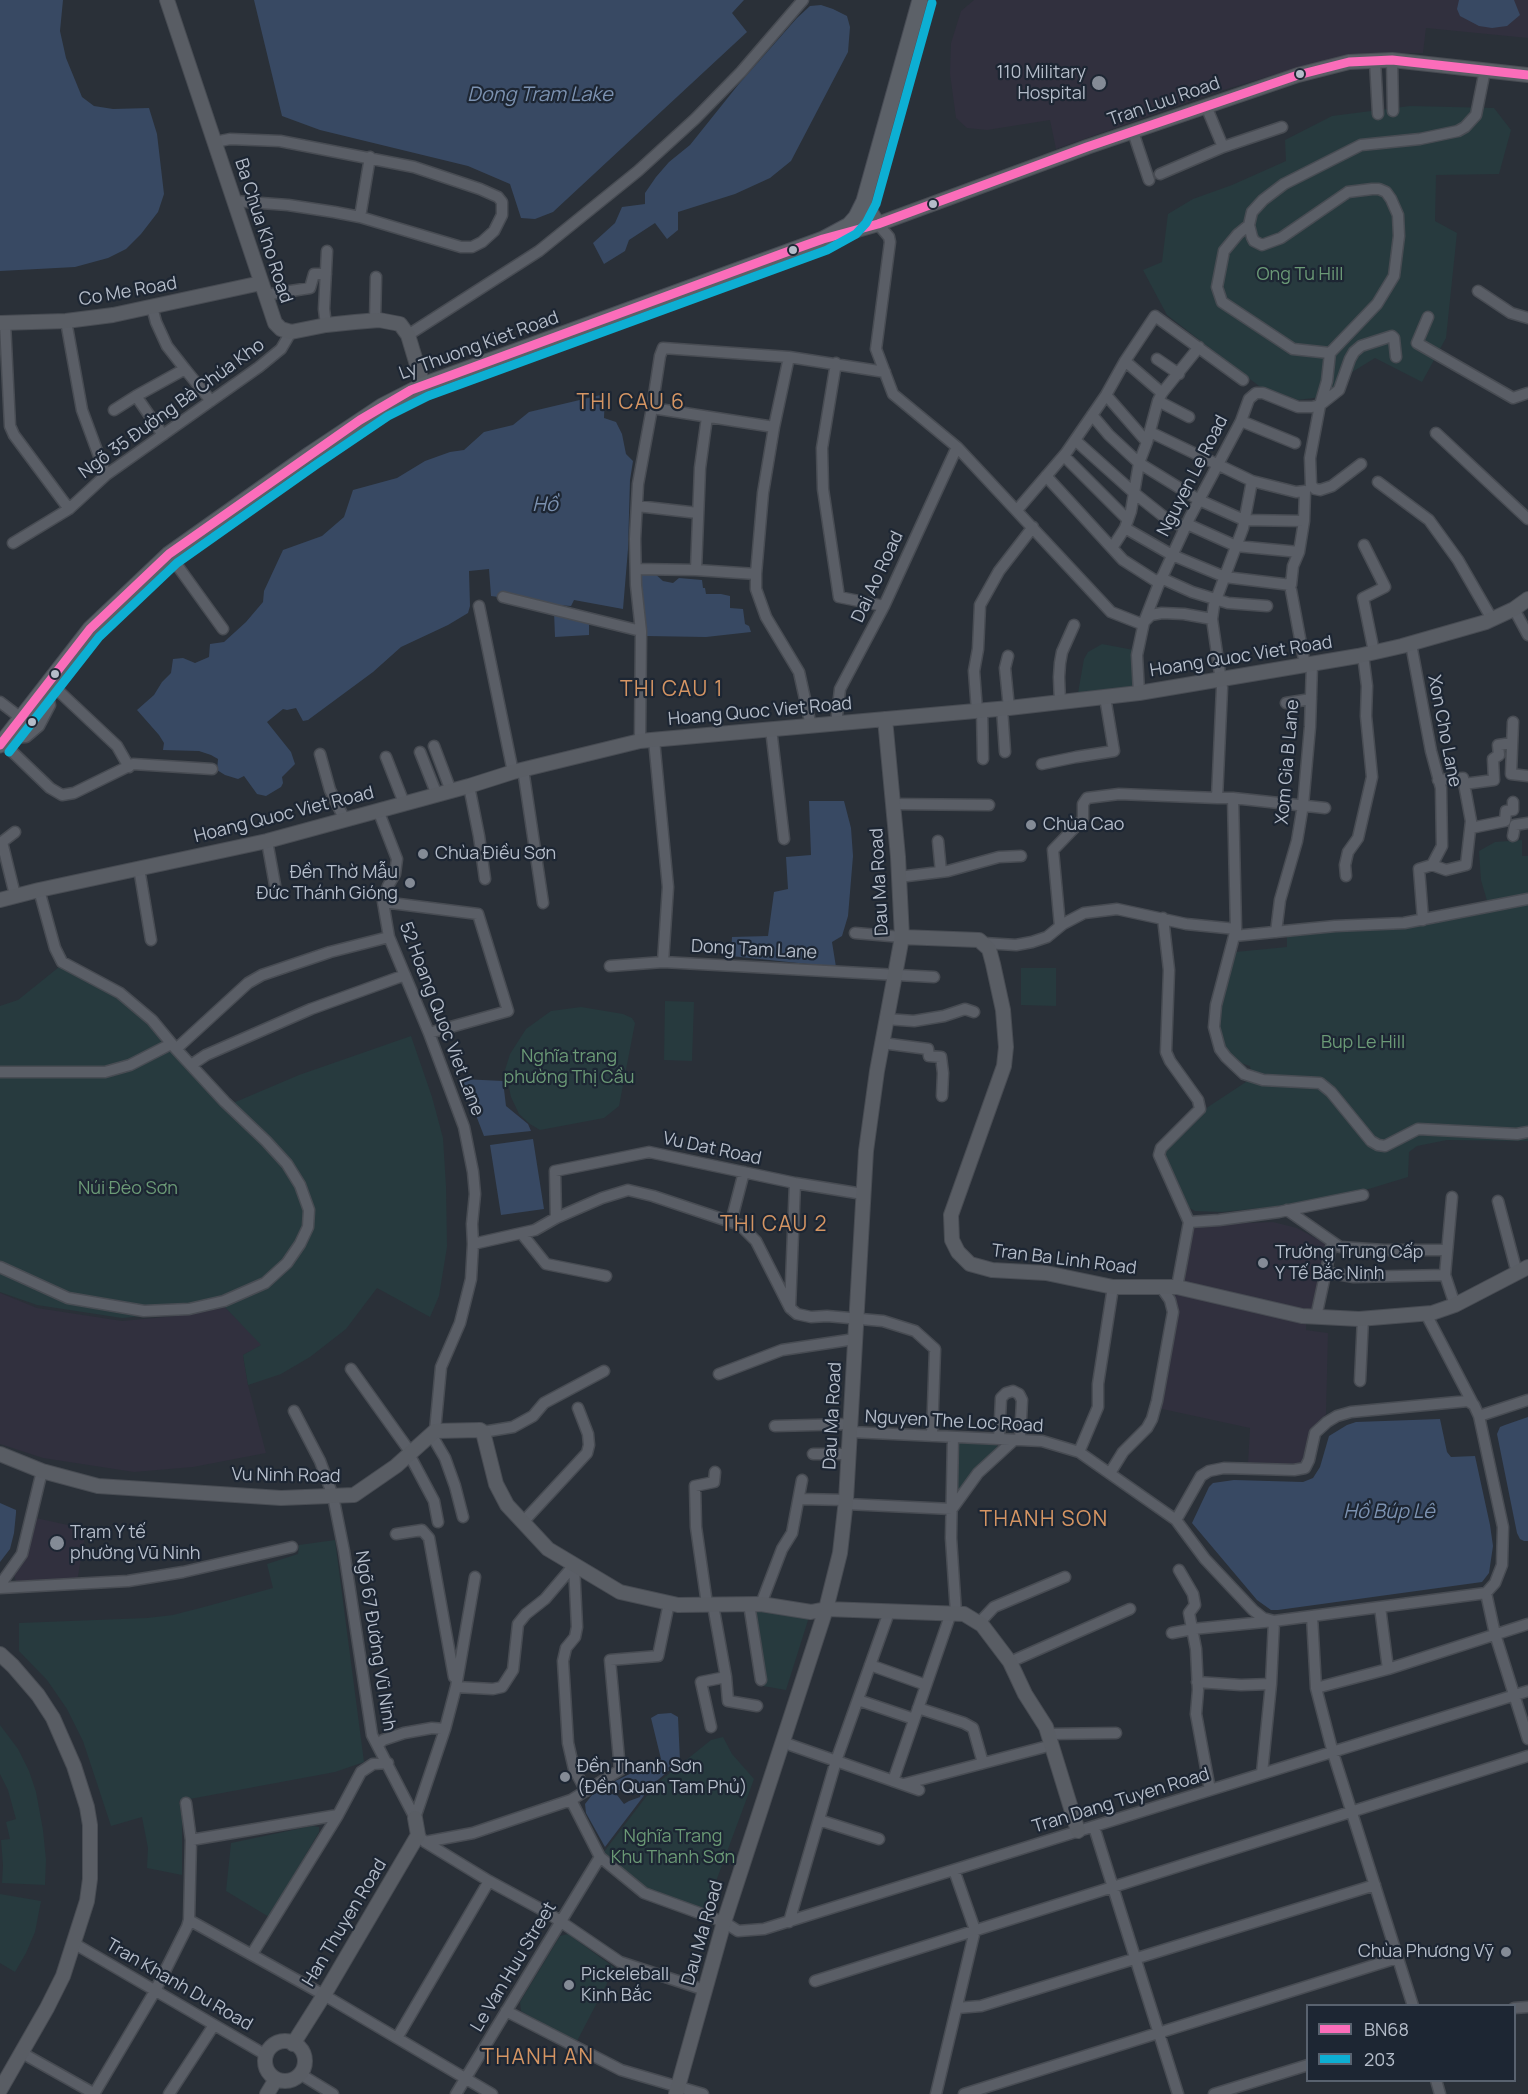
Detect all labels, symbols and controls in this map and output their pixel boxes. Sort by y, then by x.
place label: 110 Military Hospital [997,62,1086,104]
unlabelled marker [1294,68,1306,80]
street label: Tran Luu Road [1105,73,1223,131]
marker: 110 Military Hospital [1090,74,1108,92]
water label: Dong Tram Lake [467,83,613,107]
street label: Ba Chua Kho Road [229,156,297,306]
unlabelled marker [927,198,939,210]
unlabelled marker [787,244,799,256]
park label: Ong Tu Hill [1256,264,1344,286]
street label: Co Me Road [77,273,179,311]
street label: Ly Thuong Kiet Road [396,307,562,385]
street label: Ngõ 35 Đường Bà Chúa Kho [75,334,269,484]
district label: THI CAU 6 [577,390,685,416]
street label: Nguyen Le Road [1153,412,1233,540]
water label: Hồ [532,493,558,517]
street label: Dai Ao Road [847,528,909,626]
street label: Hoang Quoc Viet Road [1148,632,1334,682]
unlabelled marker [49,668,61,680]
street label: Xon Cho Lane [1423,673,1465,789]
district label: THI CAU 1 [620,677,724,703]
street label: Hoang Quoc Viet Road [667,693,853,731]
street label: Xom Gia B Lane [1272,699,1304,825]
unlabelled marker [26,716,38,728]
street label: Hoang Quoc Viet Road [192,782,376,848]
place label: Chùa Cao [1043,814,1124,836]
marker: Chùa Cao [1024,818,1038,832]
street label: Dau Ma Road [866,828,894,936]
place label: Chùa Điều Sơn [435,843,556,865]
marker: Chùa Điều Sơn [416,847,430,861]
place label: Đền Thờ Mẫu Đức Thánh Gióng [256,862,398,904]
marker: Đền Thờ Mẫu Đức Thánh Gióng [403,876,417,890]
street label: 52 Hoang Quoc Viet Lane [394,919,488,1119]
street label: Dong Tam Lane [690,936,818,964]
park label: Bup Le Hill [1321,1032,1405,1054]
park label: Nghĩa trang phường Thị Cầu [504,1046,634,1088]
street label: Vu Dat Road [661,1128,763,1170]
park label: Núi Đèo Sơn [78,1178,178,1200]
district label: THI CAU 2 [720,1212,828,1238]
street label: Tran Ba Linh Road [990,1240,1138,1280]
place label: Trường Trung Cấp Y Tế Bắc Ninh [1275,1242,1423,1284]
marker: Trường Trung Cấp Y Tế Bắc Ninh [1256,1256,1270,1270]
street label: Dau Ma Road [819,1362,847,1470]
street label: Nguyen The Loc Road [864,1407,1044,1437]
street label: Vu Ninh Road [231,1464,341,1488]
water label: Hồ Búp Lê [1343,1500,1435,1524]
district label: THANH SON [979,1507,1109,1533]
place label: Trạm Y tế phường Vũ Ninh [70,1522,200,1564]
marker: Trạm Y tế phường Vũ Ninh [48,1534,66,1552]
street label: Ngõ 67 Đường Vũ Ninh [350,1549,400,1733]
place label: Đền Thanh Sơn (Đền Quan Tam Phủ) [577,1756,747,1798]
street label: Tran Dang Tuyen Road [1030,1764,1212,1838]
marker: Đền Thanh Sơn (Đền Quan Tam Phủ) [558,1770,572,1784]
park label: Nghĩa Trang Khu Thanh Sơn [611,1826,735,1868]
street label: Han Thuyen Road [298,1855,392,1991]
street label: Dau Ma Road [678,1878,728,1988]
street label: Le Van Huu Street [467,1898,561,2036]
street label: Tran Khanh Du Road [102,1934,256,2036]
place label: Chùa Phương Vỹ [1358,1941,1494,1963]
marker: Chùa Phương Vỹ [1499,1945,1513,1959]
place label: Pickeleball Kinh Bắc [581,1964,669,2006]
marker: Pickeleball Kinh Bắc [562,1978,576,1992]
legend [1306,2004,1516,2082]
text: BN68 [1364,2017,1409,2041]
district label: THANH AN [482,2045,594,2071]
text: 203 [1364,2047,1395,2071]

